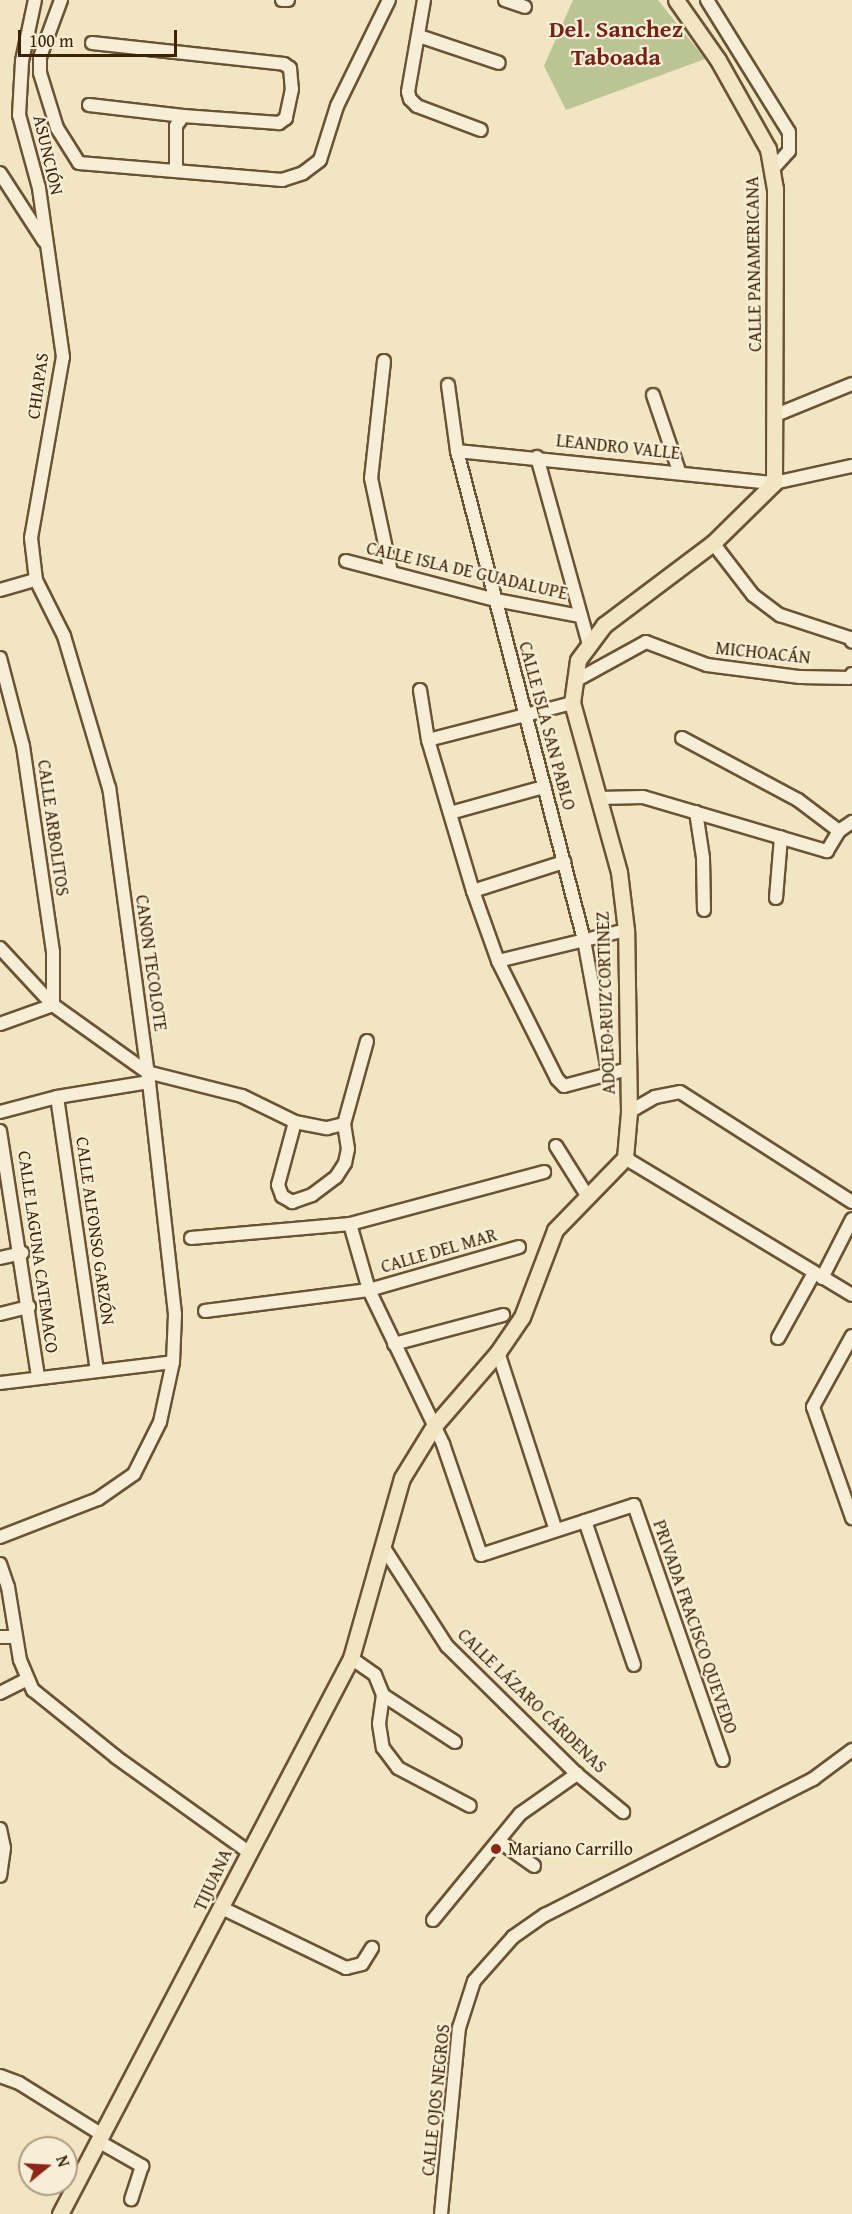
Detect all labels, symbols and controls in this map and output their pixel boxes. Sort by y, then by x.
district label: Del. Sanchez Taboada [549,15,683,71]
scale bar [21,18,180,56]
text: 100 m [29,27,74,54]
street label: ASUNCIÓN [28,113,68,197]
street label: CALLE PANAMERICANA [742,176,766,352]
street label: CHIAPAS [23,352,53,420]
street label: LEANDRO VALLE [555,430,681,464]
street label: CALLE ISLA DE GUADALUPE [364,537,570,605]
street label: MICHOACÁN [714,637,812,669]
street label: CALLE ISLA SAN PABLO [514,639,580,813]
street label: CALLE ARBOLITOS [33,759,73,897]
street label: CANON TECOLOTE [131,893,171,1033]
street label: ADOLFO RUIZ CORTINEZ [592,911,620,1095]
street label: CALLE ALFONSO GARZÓN [71,1136,119,1326]
street label: CALLE LAGUNA CATEMACO [13,1150,63,1354]
street label: CALLE DEL MAR [379,1224,499,1278]
street label: PRIVADA FRACISCO QUEVEDO [648,1517,742,1737]
street label: CALLE LÁZARO CÁRDENAS [453,1624,611,1778]
place label: Mariano Carrillo [508,1838,633,1860]
marker: Mariano Carrillo [489,1842,503,1856]
street label: TIJUANA [189,1846,237,1914]
street label: CALLE OJOS NEGROS [417,2023,455,2177]
north arrow [18,2136,78,2196]
text: N [50,2152,76,2170]

